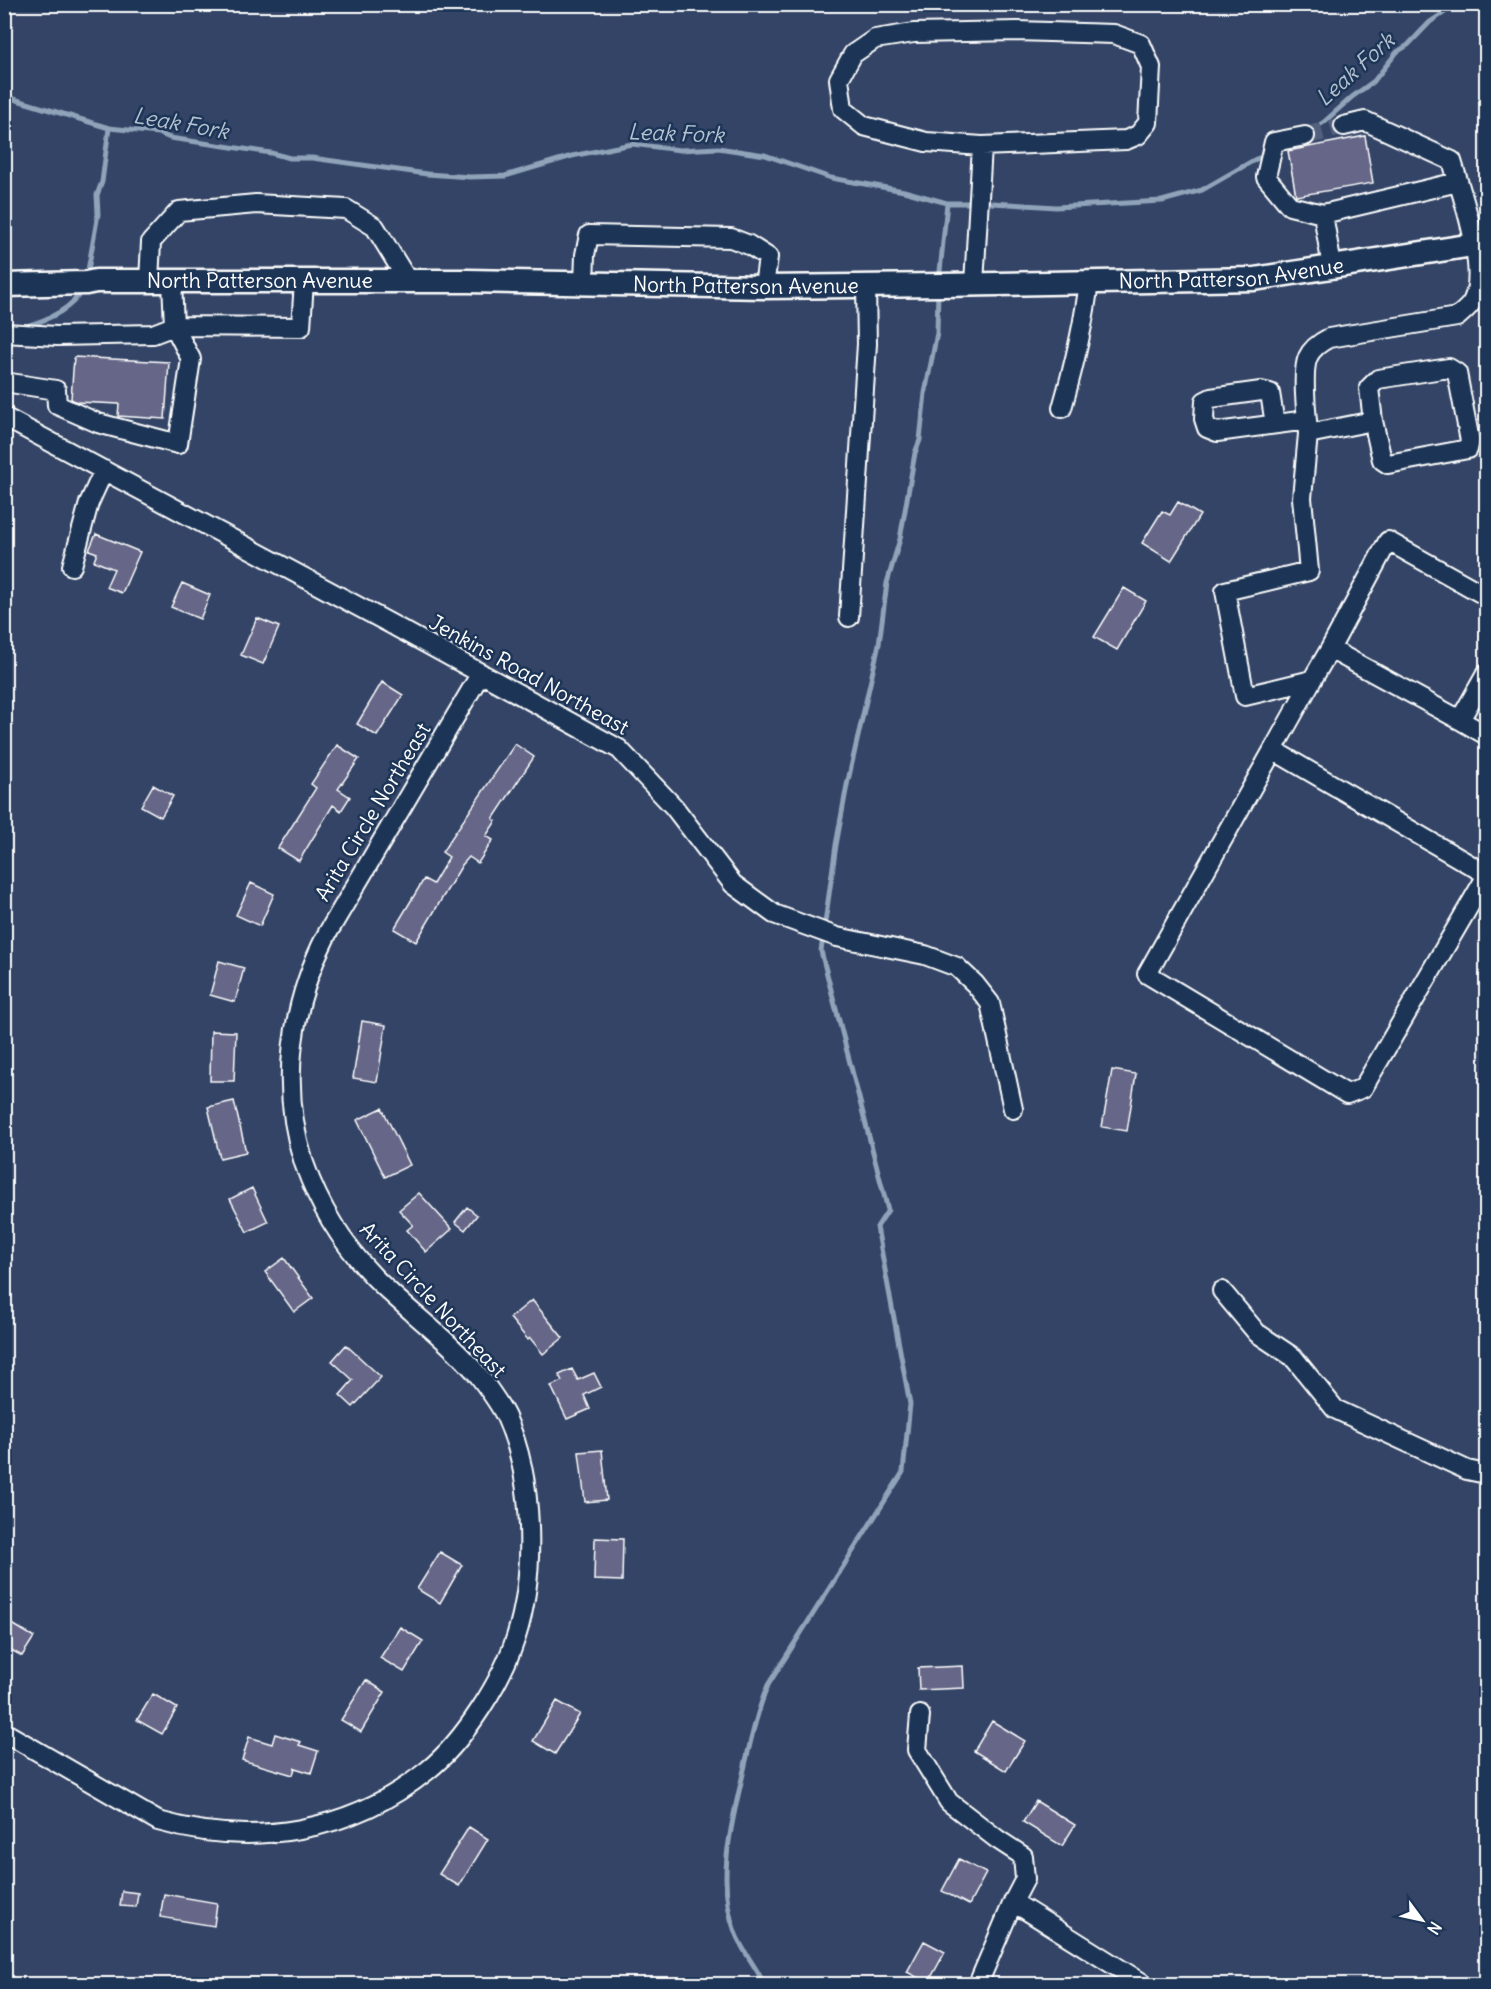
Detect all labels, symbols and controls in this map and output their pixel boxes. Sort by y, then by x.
water label: Leak Fork [1310,25,1401,112]
water label: Leak Fork [131,101,233,145]
water label: Leak Fork [627,117,726,149]
street label: North Patterson Avenue [1118,251,1346,295]
street label: North Patterson Avenue [147,267,373,294]
street label: North Patterson Avenue [633,270,859,300]
street label: Jenkins Road Northeast [425,608,634,741]
street label: Arita Circle Northeast [309,718,436,906]
street label: Arita Circle Northeast [354,1216,513,1383]
north arrow [1392,1890,1452,1950]
text: N [1423,1918,1446,1938]

